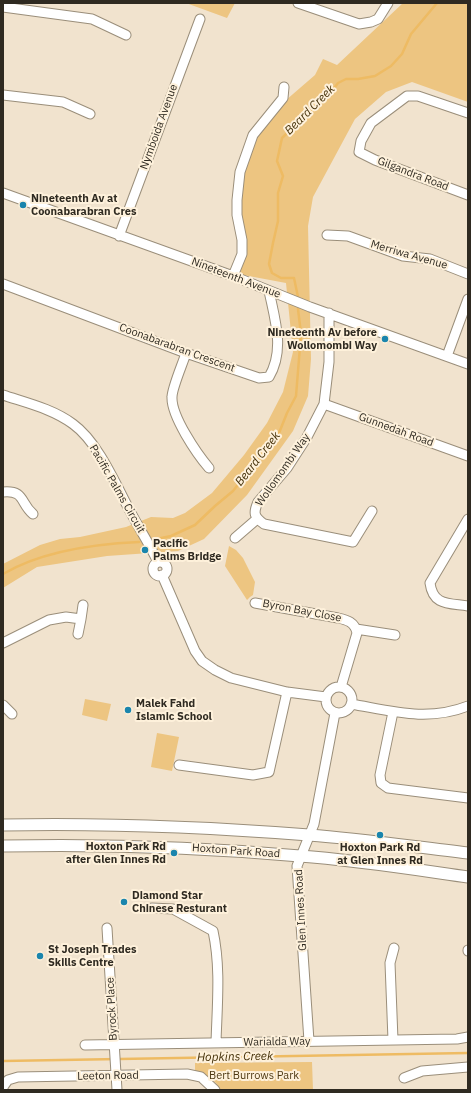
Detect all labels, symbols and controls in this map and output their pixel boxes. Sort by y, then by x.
water label: Beard Creek [282,82,338,138]
street label: Nymboida Avenue [137,83,181,171]
street label: Gilgandra Road [375,154,451,194]
place label: Nineteenth Av at Coonabarabran Cres [31,192,137,218]
marker: Nineteenth Av at Coonabarabran Cres [18,200,28,210]
street label: Merriwa Avenue [369,238,449,272]
street label: Nineteenth Avenue [190,255,282,301]
street label: Coonabarabran Crescent [117,321,237,375]
place label: Nineteenth Av before Wollomombi Way [267,326,377,352]
marker: Nineteenth Av before Wollomombi Way [380,334,390,344]
street label: Gunnedah Road [357,410,435,450]
water label: Beard Creek [232,429,284,489]
street label: Wollomombi Way [253,431,313,509]
street label: Pacific Palms Circuit [86,442,148,536]
place label: Pacific Palms Bridge [153,537,221,563]
marker: Pacific Palms Bridge [140,545,150,555]
street label: Byron Bay Close [261,597,343,625]
place label: Malek Fahd Islamic School [136,697,212,723]
marker: Malek Fahd Islamic School [123,705,133,715]
marker: Hoxton Park Rd at Glen Innes Rd [375,830,385,840]
place label: Hoxton Park Rd after Glen Innes Rd [66,840,166,866]
street label: Hoxton Park Road [191,841,281,861]
place label: Hoxton Park Rd at Glen Innes Rd [337,841,423,867]
marker: Hoxton Park Rd after Glen Innes Rd [169,848,179,858]
street label: Glen Innes Road [292,869,310,951]
place label: Diamond Star Chinese Resturant [132,889,227,915]
marker: Diamond Star Chinese Resturant [119,897,129,907]
place label: St Joseph Trades Skills Centre [48,943,136,969]
marker: St Joseph Trades Skills Centre [35,951,45,961]
street label: Byrock Place [104,977,120,1041]
street label: Warialda Way [243,1035,311,1049]
water label: Hopkins Creek [197,1049,273,1065]
street label: Leeton Road [77,1069,139,1083]
park label: Bert Burrows Park [209,1069,299,1083]

